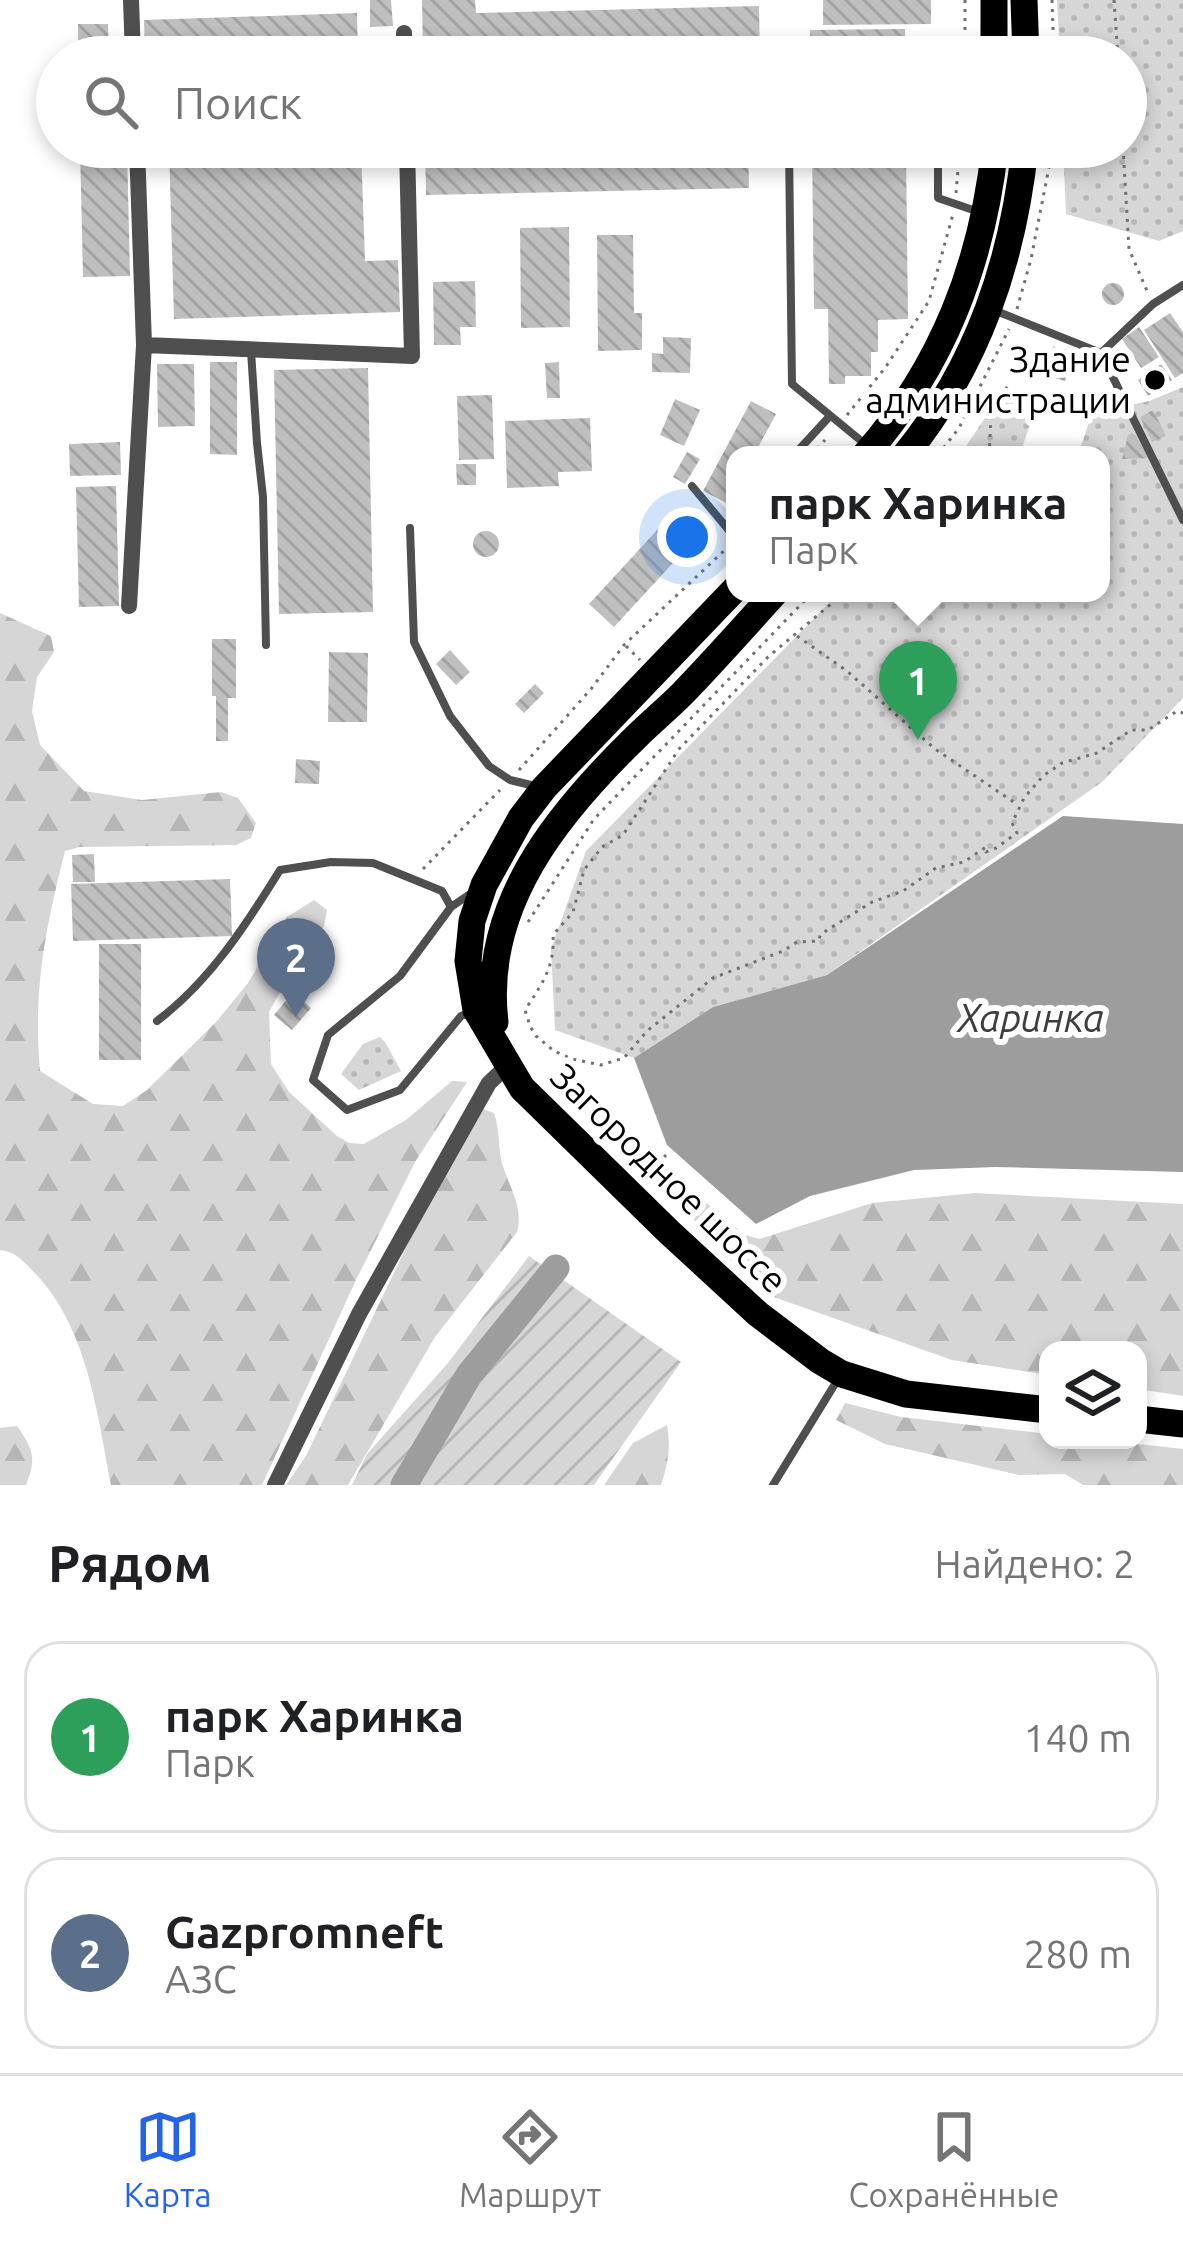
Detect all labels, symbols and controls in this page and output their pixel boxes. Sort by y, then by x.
search box [36,36,1147,168]
icon: search [78,69,144,135]
text: Поиск [174,77,302,128]
place label: Здание администрации [865,338,1131,420]
marker: Здание администрации [1142,367,1168,393]
popup [726,446,1110,602]
text: парк Харинка [769,477,1067,528]
your location [657,507,717,567]
text: Парк [769,528,858,571]
pin: 1 [879,641,957,740]
pin: 2 [257,918,335,1017]
water label: Харинка [956,996,1104,1039]
street label: Загородное шоссе [543,1055,796,1301]
map controls [1039,1341,1147,1449]
button: layers [1039,1341,1147,1449]
text: Рядом [48,1534,212,1592]
text: Найдено: 2 [935,1542,1135,1585]
text: парк Харинка [165,1690,464,1741]
text: 1 [79,1716,101,1759]
text: 140 m [1023,1716,1132,1759]
text: Парк [165,1741,255,1784]
text: Gazpromneft [165,1906,444,1957]
text: 2 [79,1932,101,1975]
text: 280 m [1023,1932,1132,1975]
text: АЗС [165,1957,237,2000]
tab: Карта [124,2104,212,2213]
tab: Маршрут [459,2104,601,2213]
tab: Сохранённые [848,2104,1059,2213]

